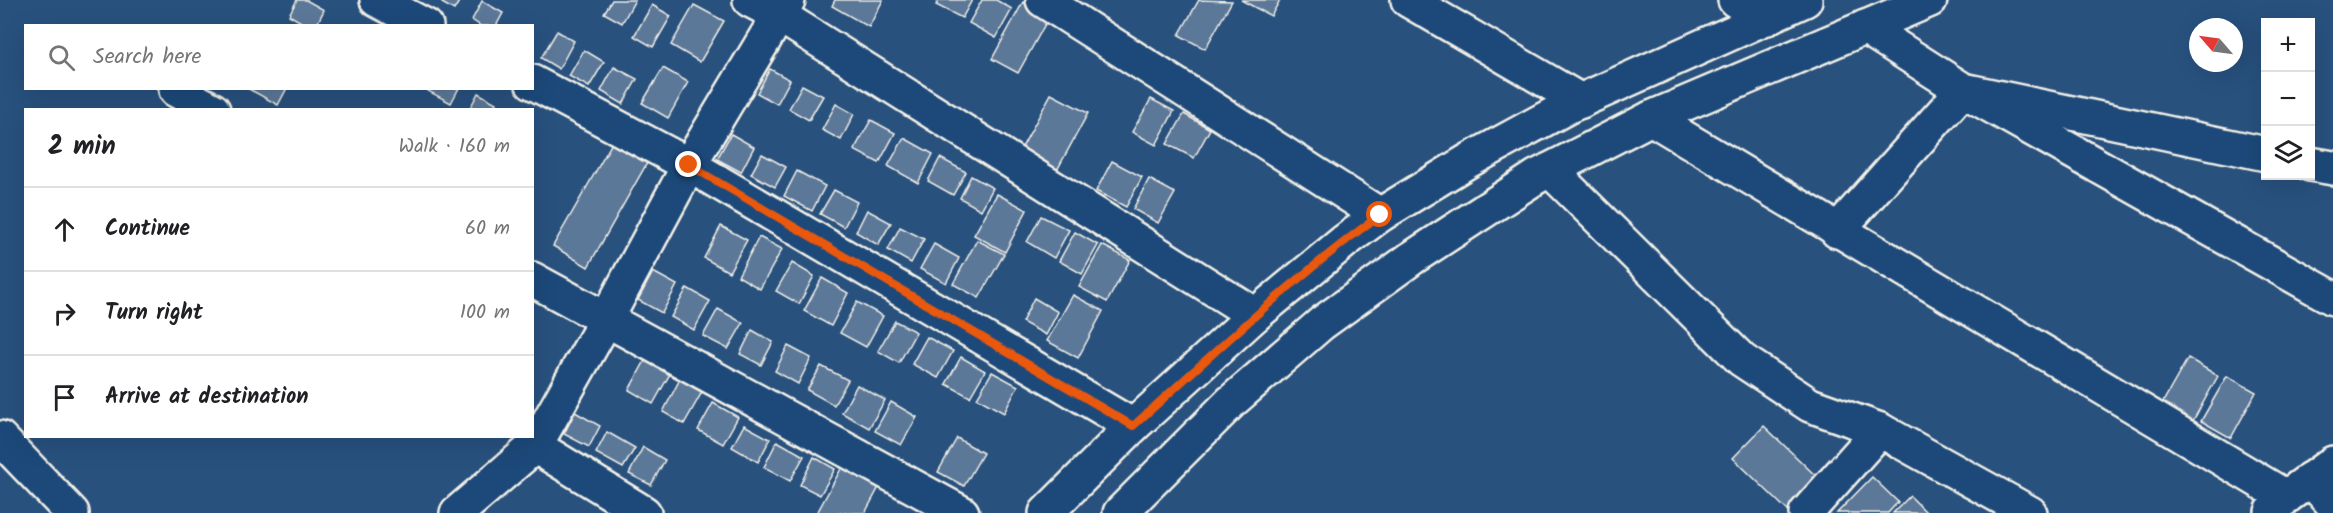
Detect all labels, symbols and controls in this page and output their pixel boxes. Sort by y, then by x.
north arrow [2189,18,2243,72]
map controls [2261,18,2315,180]
button: + [2261,18,2315,72]
search box [24,24,534,90]
text: Search here [93,40,201,75]
icon: search [45,41,78,74]
button: − [2261,72,2315,126]
text: 2 min [48,126,116,168]
button: layers [2261,126,2315,180]
text: Walk · 160 m [399,131,510,163]
route end [675,151,701,177]
route start [1366,201,1392,227]
text: Continue [105,212,190,247]
icon: ahead [48,213,81,246]
text: 60 m [465,213,510,245]
text: Turn right [105,296,203,331]
icon: right [48,297,81,330]
text: 100 m [460,297,510,329]
text: Arrive at destination [105,380,308,415]
icon: arrive [48,381,81,414]

